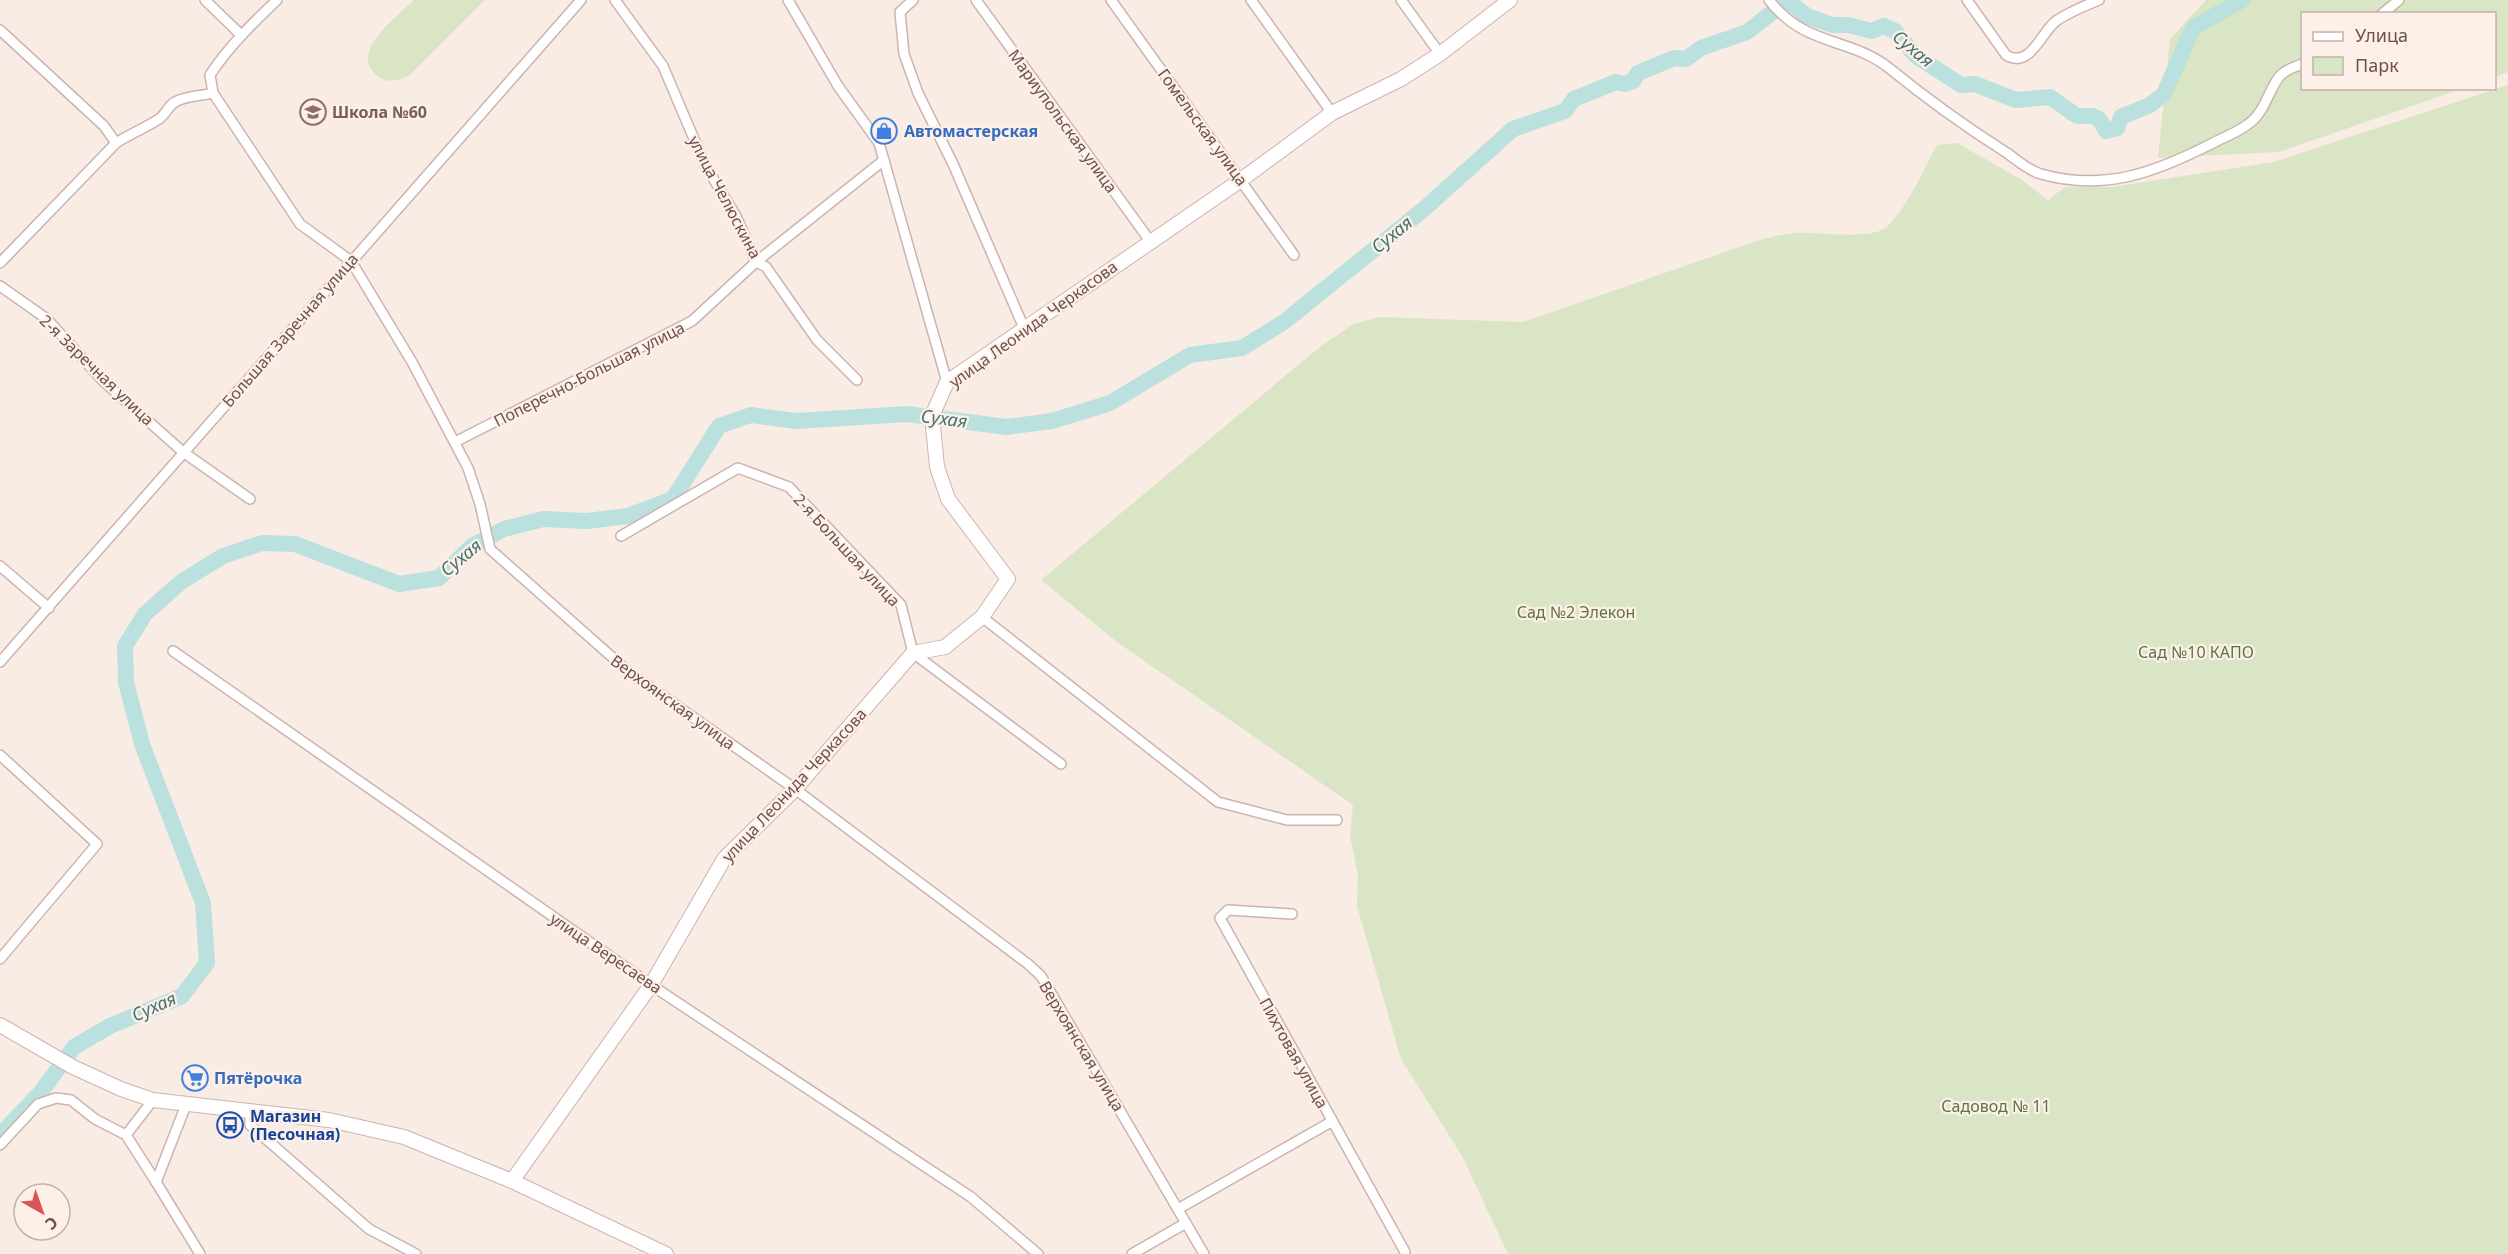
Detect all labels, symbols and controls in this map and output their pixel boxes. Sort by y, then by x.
legend [2301,12,2496,90]
text: Улица [2355,23,2408,47]
water label: Сухая [1888,24,1939,72]
street label: Мариупольская улица [1003,45,1123,197]
text: Парк [2355,53,2399,77]
street label: Гомельская улица [1153,64,1253,190]
school or university icon: Школа №60 [298,97,328,127]
place label: Школа №60 [332,101,427,123]
shop icon: Автомастерская [869,116,899,146]
place label: Автомастерская [904,120,1038,142]
street label: улица Челюскина [683,132,767,262]
water label: Сухая [1366,210,1417,258]
street label: Большая Заречная улица [217,248,363,412]
street label: улица Леонида Черкасова [944,255,1122,393]
street label: 2-я Заречная улица [35,310,159,430]
street label: Поперечно-Большая улица [490,316,688,432]
water label: Сухая [920,403,969,433]
street label: 2-я Большая улица [789,489,905,611]
water label: Сухая [435,533,486,581]
park label: Сад №2 Элекон [1517,601,1635,623]
park label: Сад №10 КАПО [2138,641,2254,663]
street label: Верхоянская улица [606,649,740,755]
street label: улица Леонида Черкасова [717,703,871,867]
street label: улица Вересаева [546,907,666,999]
street label: Верхоянская улица [1034,977,1130,1115]
water label: Сухая [127,986,180,1026]
street label: Пихтовая улица [1254,994,1334,1112]
supermarket icon: Пятёрочка [180,1063,210,1093]
place label: Пятёрочка [214,1067,302,1089]
park label: Садовод № 11 [1941,1095,2051,1117]
place label: Магазин (Песочная) [250,1105,340,1145]
bus stop icon: Магазин (Песочная) [215,1110,245,1140]
north arrow [12,1182,72,1242]
text: С [41,1212,63,1235]

